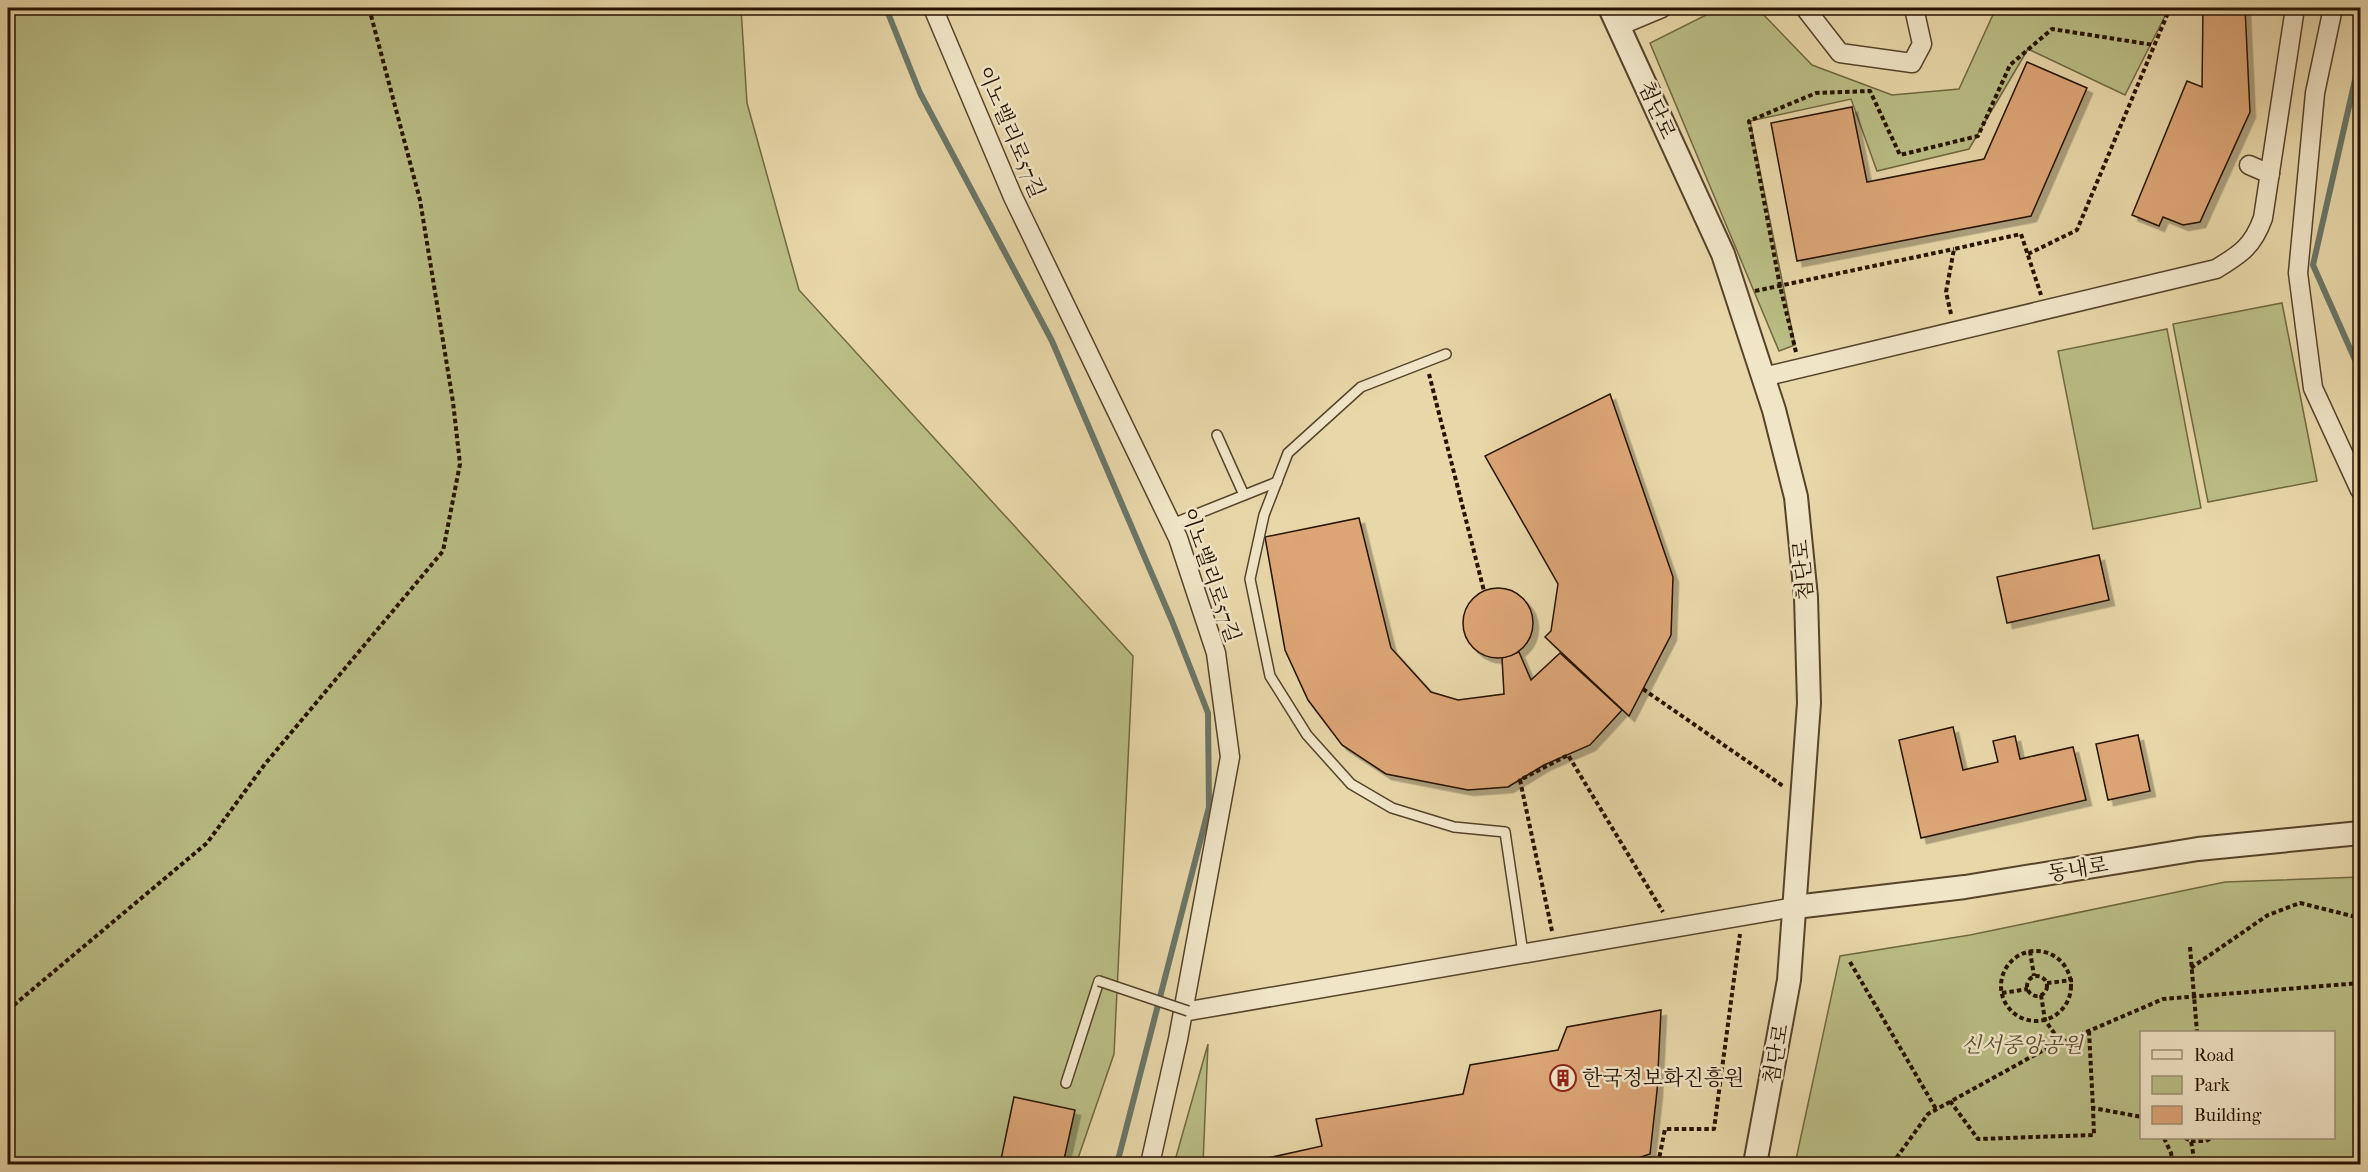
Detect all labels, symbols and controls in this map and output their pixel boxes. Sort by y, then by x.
street label: 이노밸리로57길 [972,62,1050,202]
street label: 첨단로 [1634,77,1680,143]
street label: 이노밸리로57길 [1177,504,1245,646]
street label: 첨단로 [1788,539,1818,601]
street label: 동내로 [2046,852,2110,886]
street label: 첨단로 [1759,1022,1793,1086]
legend [2140,1031,2335,1139]
park label: 신서중앙공원 [1961,1033,2085,1057]
text: Road [2194,1045,2234,1066]
building icon: 한국정보화진흥원 [1548,1063,1578,1093]
place label: 한국정보화진흥원 [1582,1066,1744,1090]
text: Park [2194,1075,2231,1096]
text: Building [2194,1105,2262,1126]

